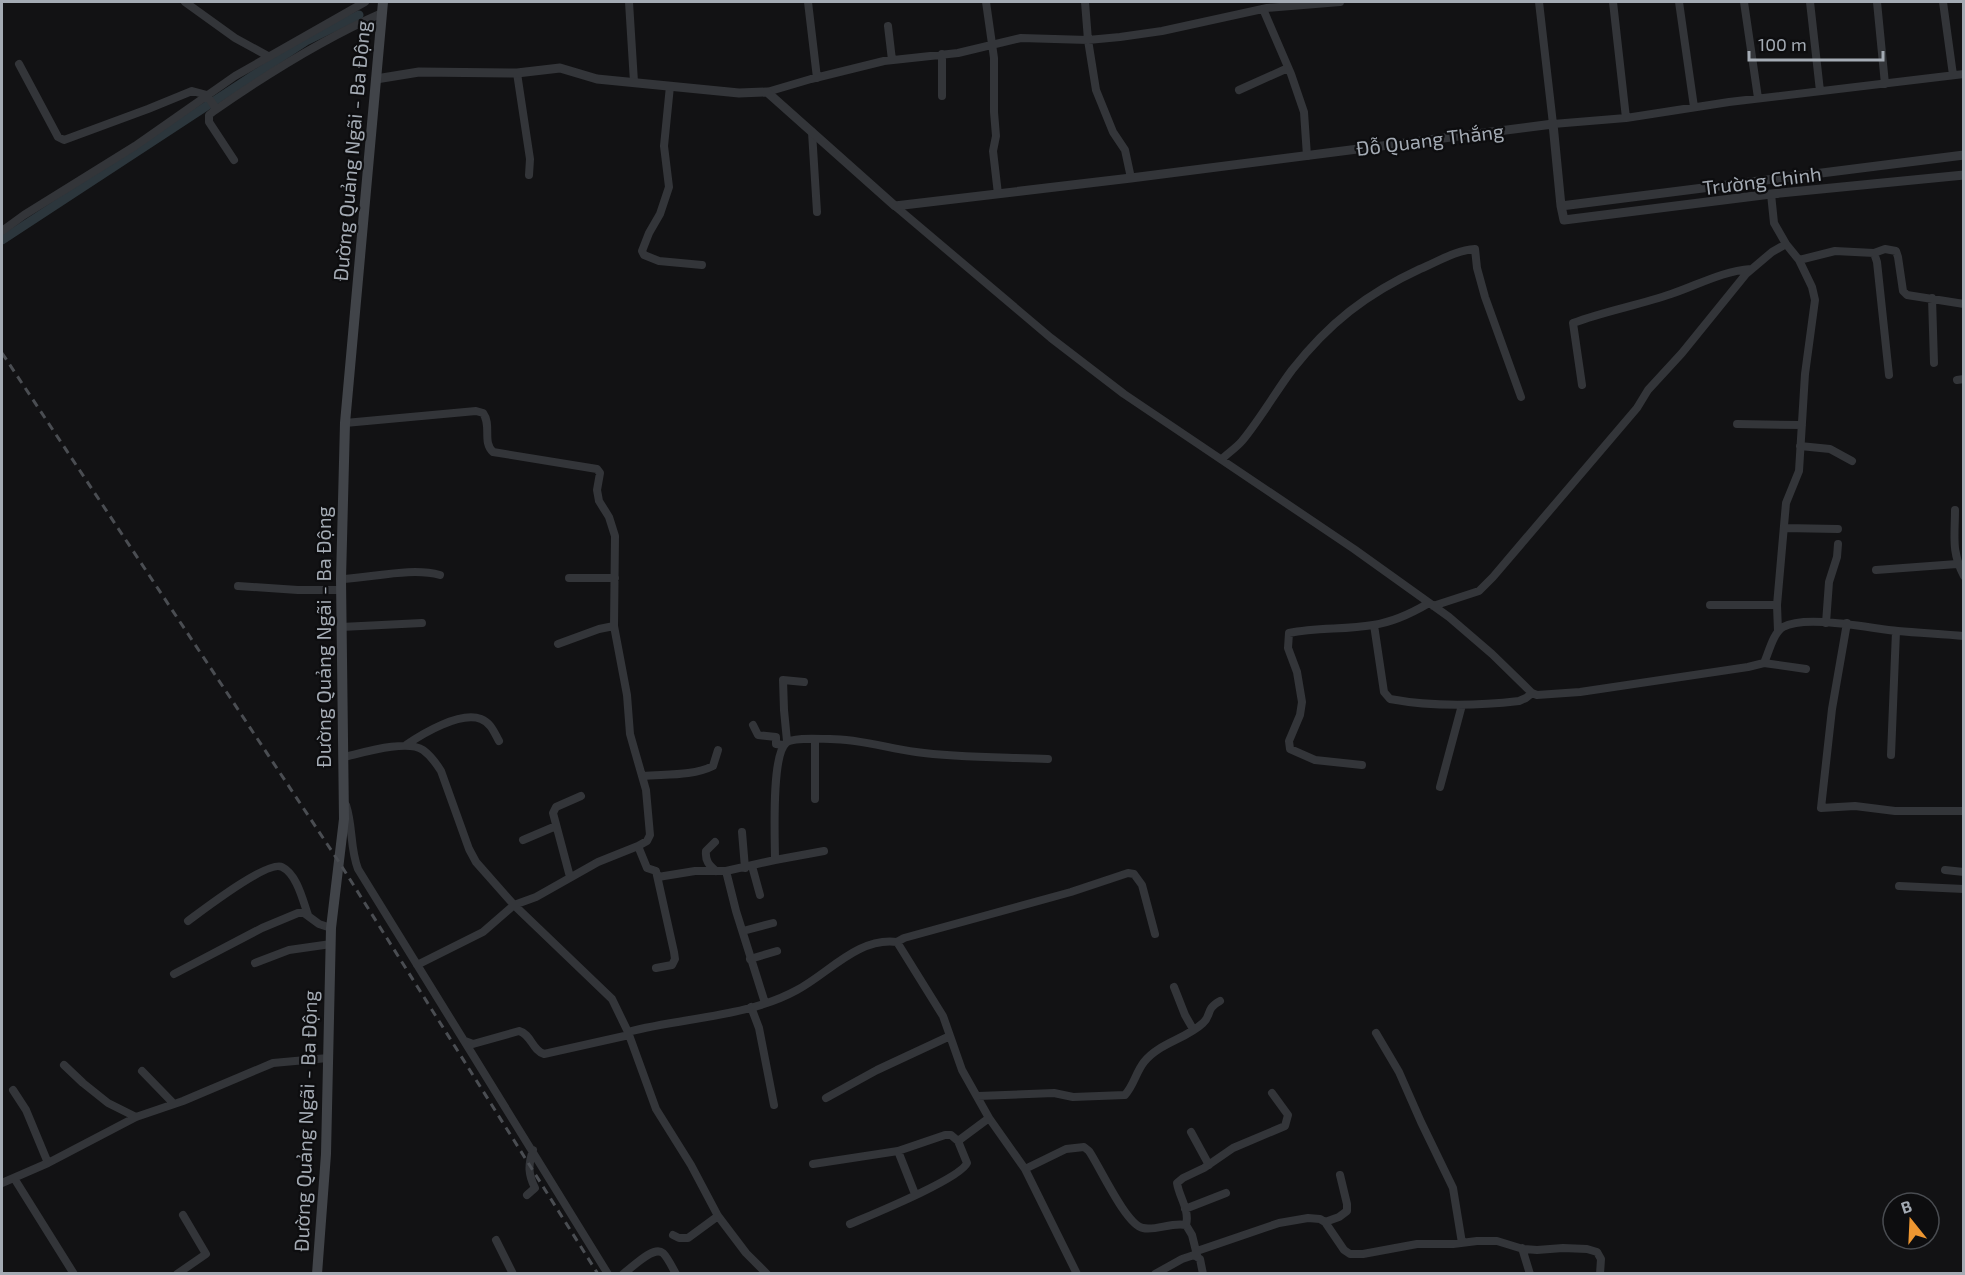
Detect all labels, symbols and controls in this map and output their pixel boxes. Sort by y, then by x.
street label: Đường Quảng Ngãi - Ba Động [328,20,374,282]
scale bar [1749,24,1882,62]
text: 100 m [1758,33,1807,55]
street label: Đỗ Quang Thắng [1355,118,1505,160]
street label: Trường Chinh [1701,161,1823,199]
street label: Đường Quảng Ngãi - Ba Động [311,506,335,768]
street label: Đường Quảng Ngãi - Ba Động [288,990,322,1252]
north arrow [1881,1191,1941,1251]
text: B [1898,1196,1914,1217]

